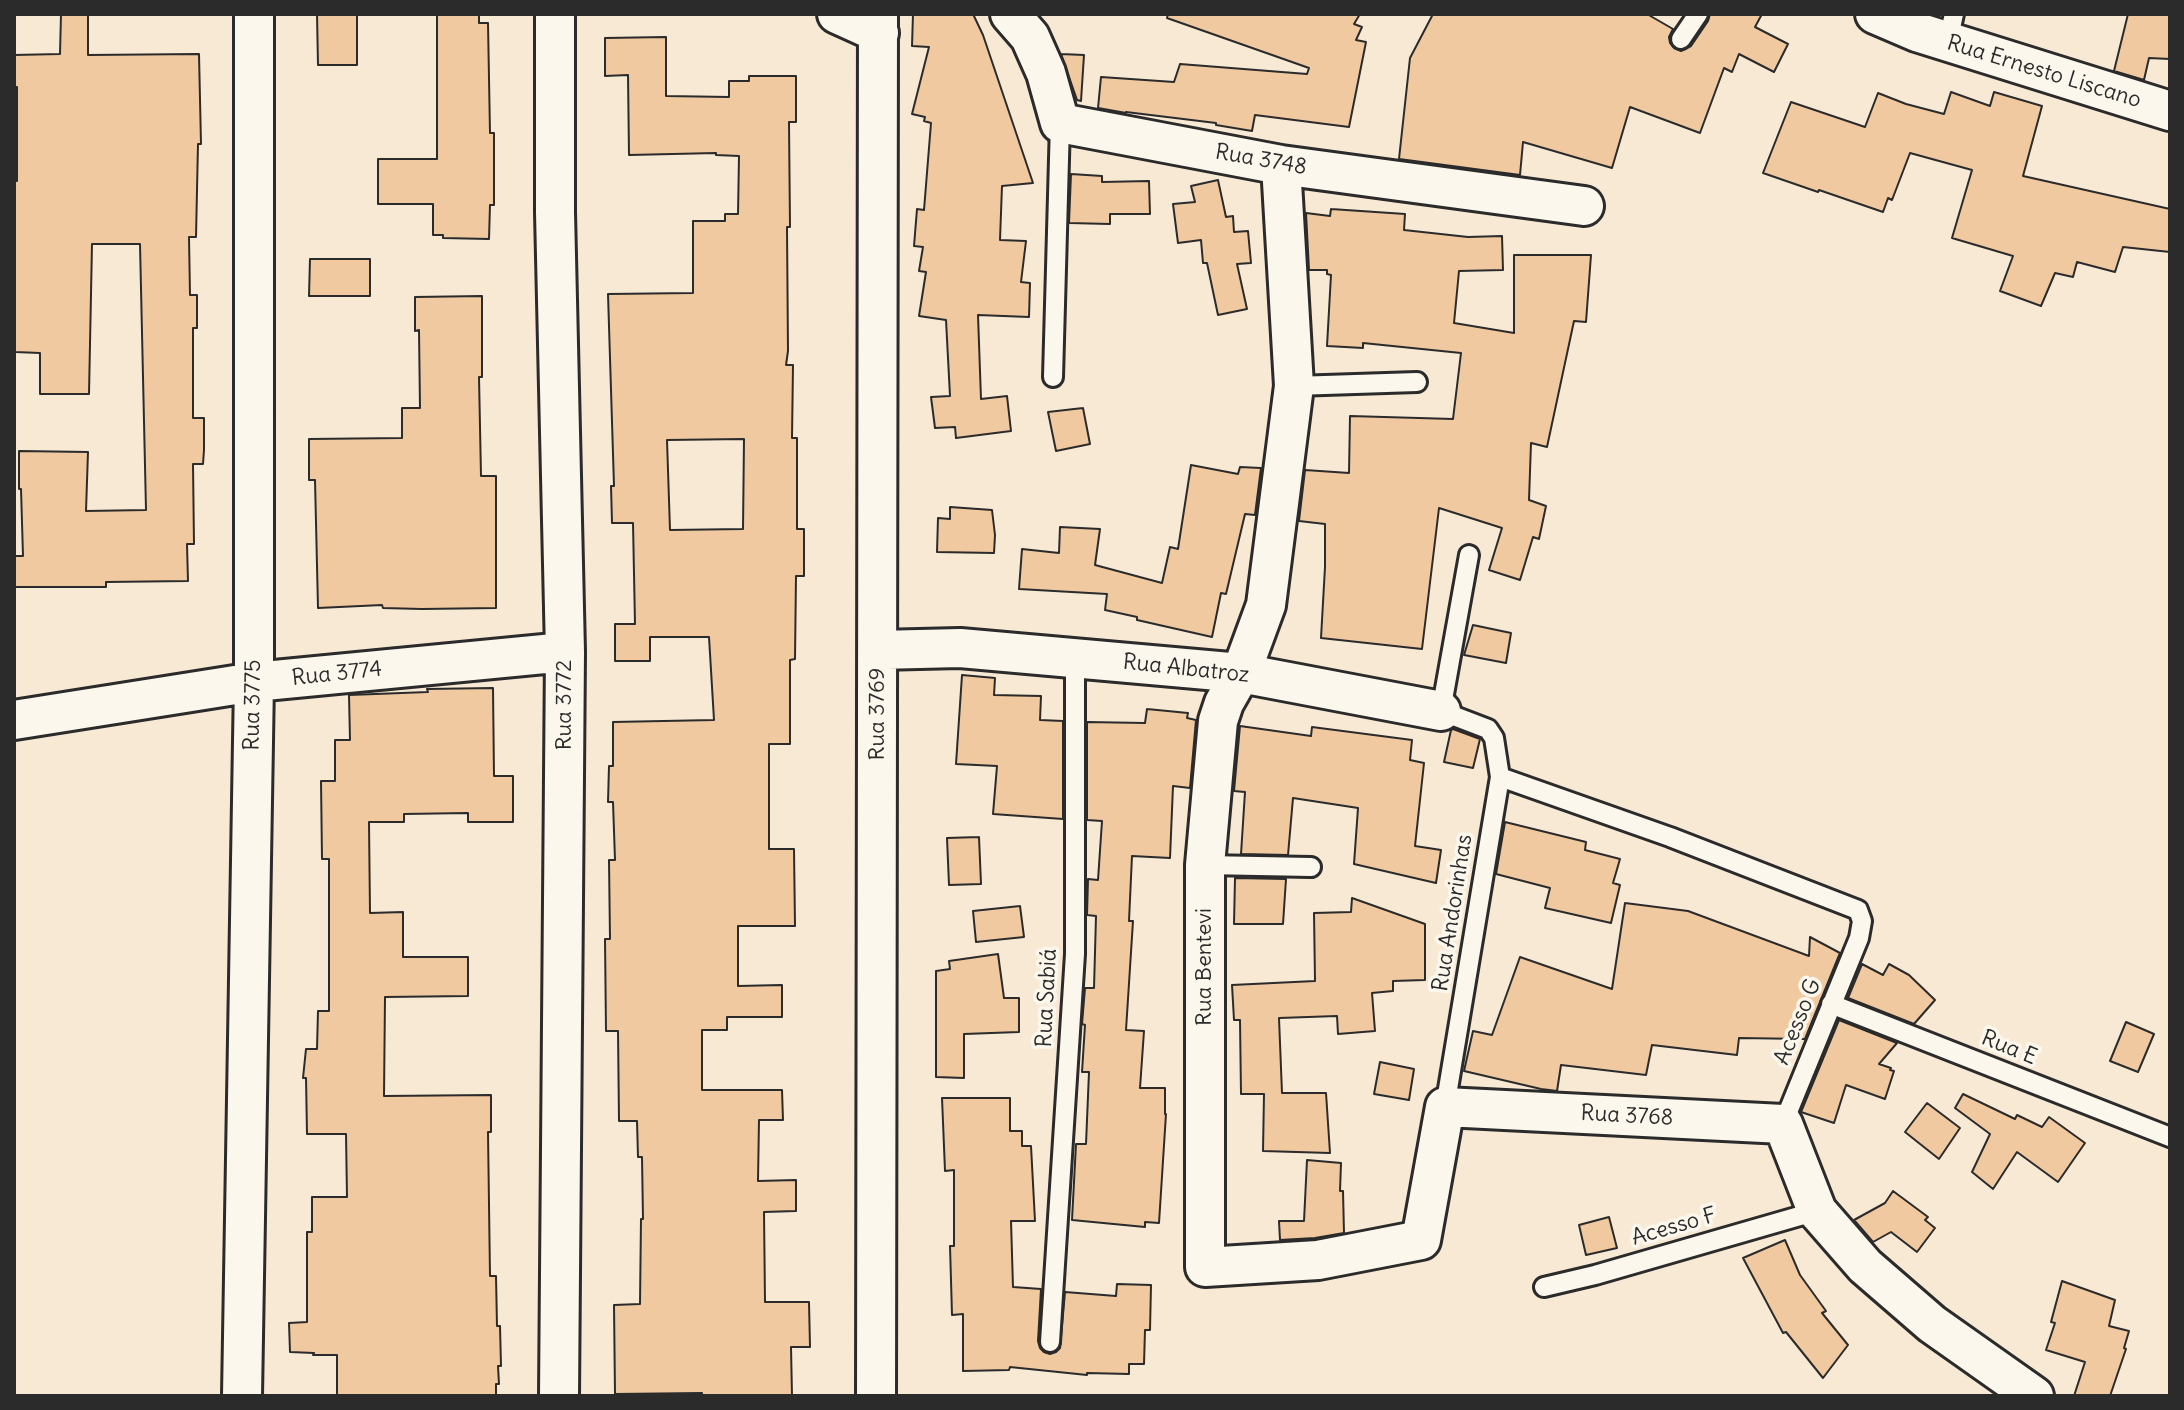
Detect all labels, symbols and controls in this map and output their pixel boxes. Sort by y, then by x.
street label: Rua Ernesto Liscano [1944,30,2144,114]
street label: Rua 3748 [1213,139,1309,181]
street label: Rua Albatroz [1121,649,1251,689]
street label: Rua 3774 [291,656,383,692]
street label: Rua 3775 [239,659,267,751]
street label: Rua 3772 [552,660,578,750]
street label: Rua 3769 [865,668,891,760]
street label: Rua Andorinhas [1428,833,1478,993]
street label: Rua Bentevi [1192,908,1218,1026]
street label: Rua Sabiá [1031,948,1063,1048]
street label: Acesso G [1769,975,1827,1069]
street label: Rua E [1977,1025,2041,1071]
street label: Rua 3768 [1580,1100,1674,1132]
street label: Acesso F [1629,1202,1719,1252]

